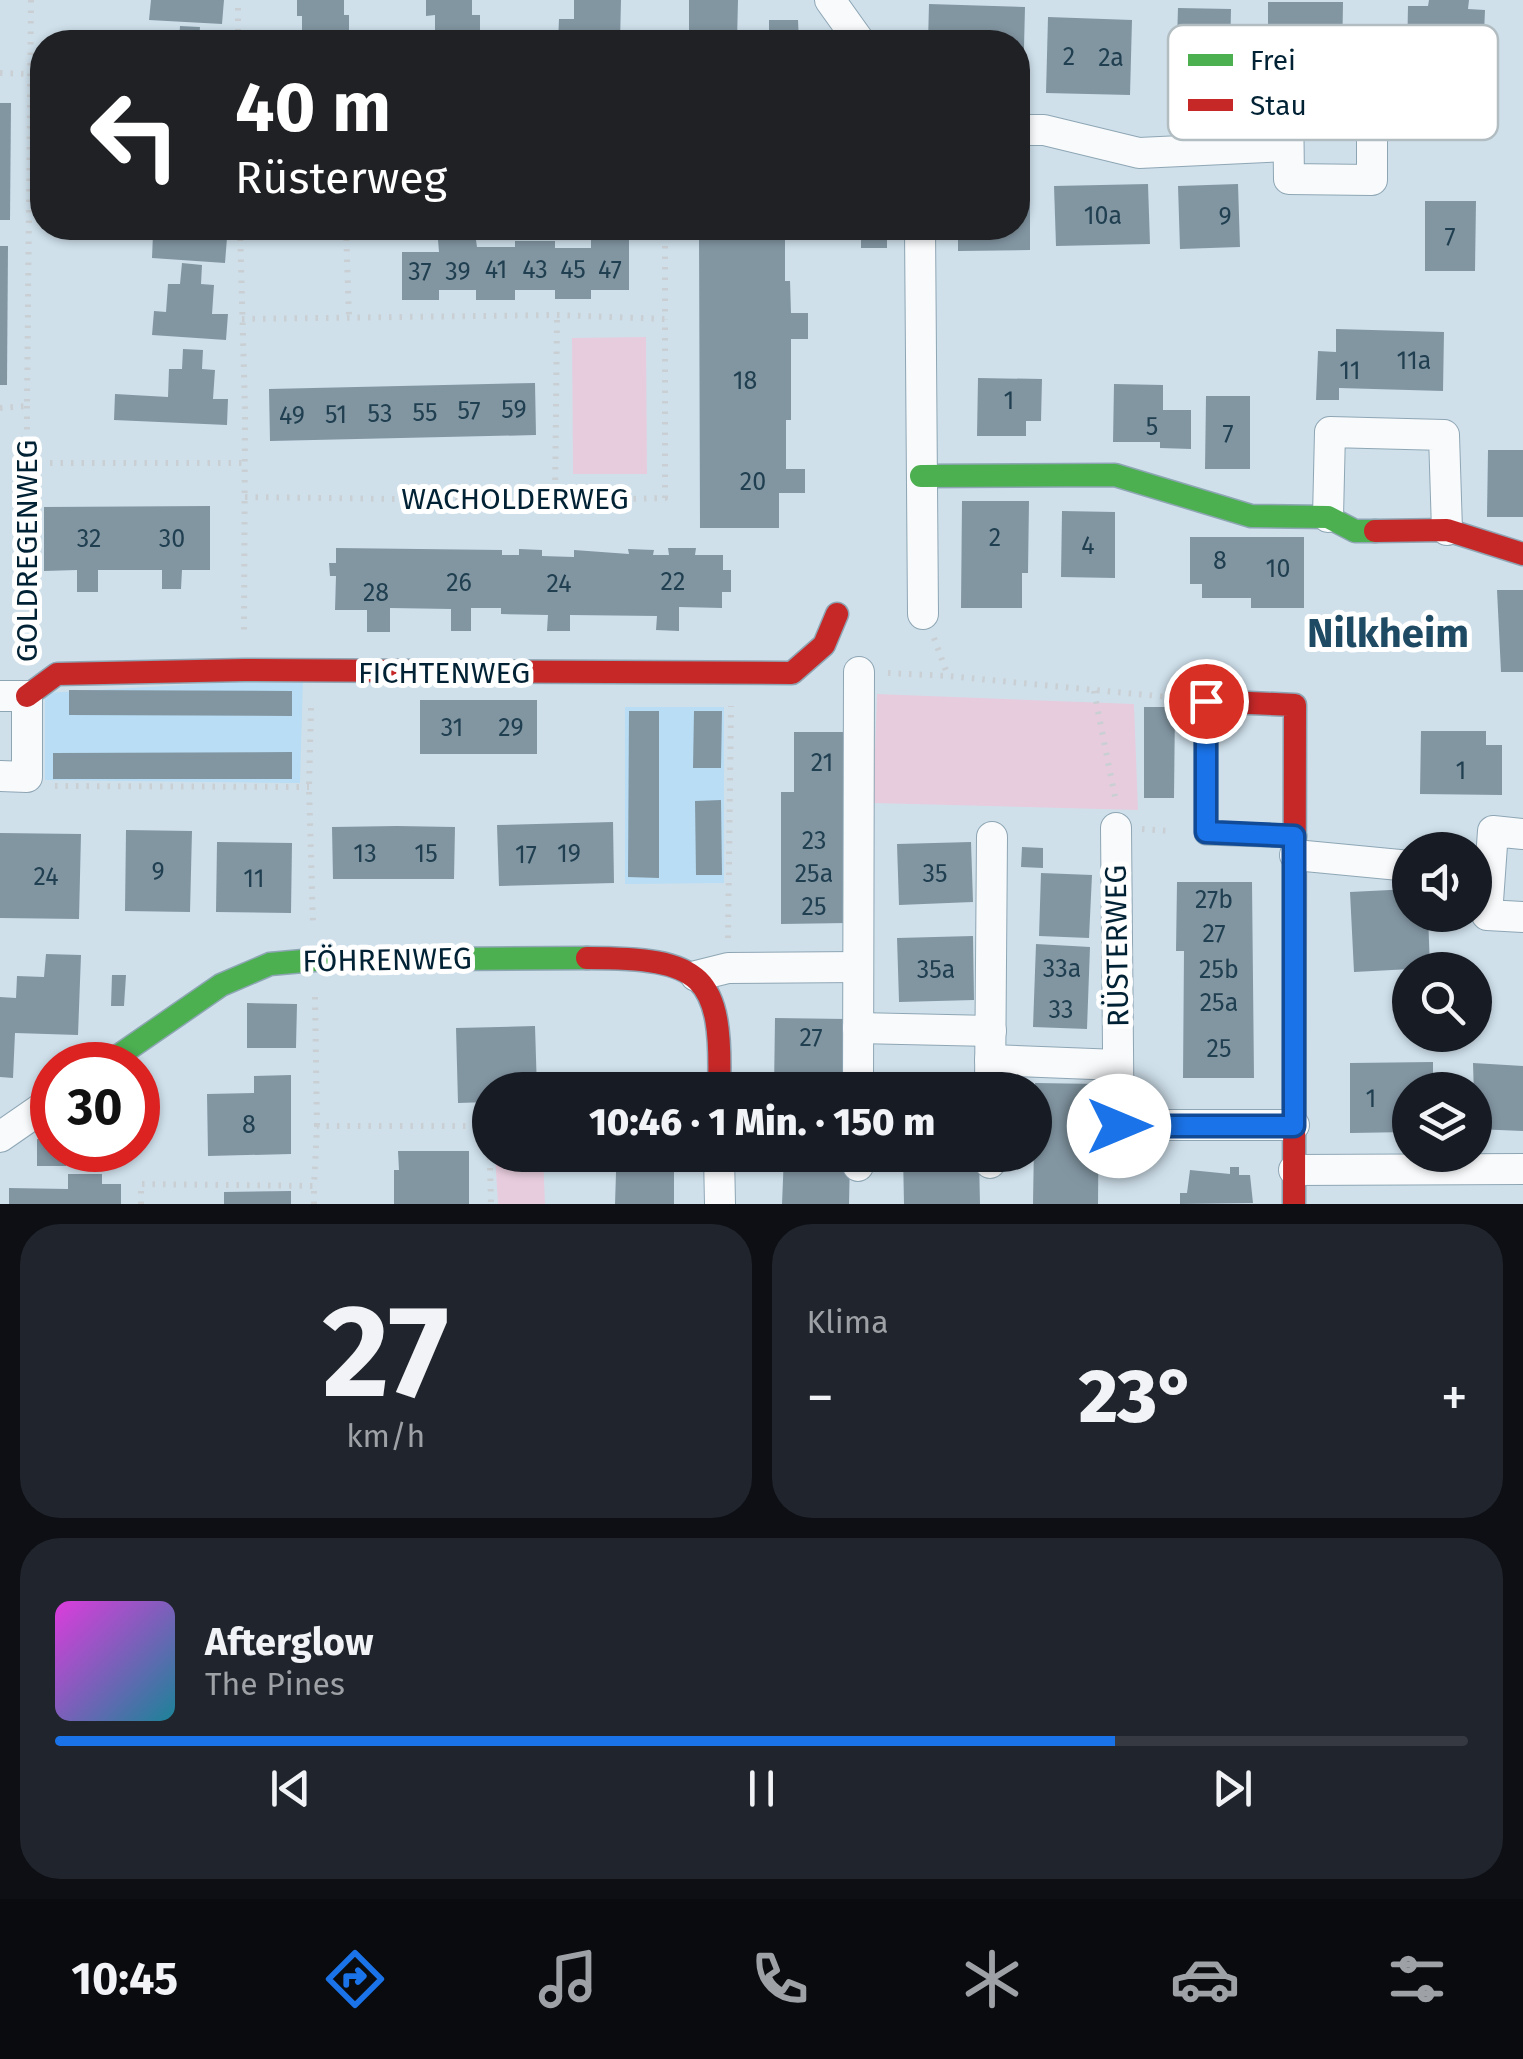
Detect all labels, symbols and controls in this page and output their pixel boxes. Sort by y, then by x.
legend [1168,25,1498,140]
house number: 2 [1063,42,1075,72]
house number: 2a [1098,43,1124,73]
text: Frei [1250,44,1296,77]
text: 40 m [235,66,391,150]
icon: left [70,70,200,200]
text: Stau [1250,89,1307,122]
text: Rüsterweg [235,151,447,205]
house number: 10a [1084,201,1122,231]
house number: 9 [1218,202,1232,232]
house number: 7 [1444,222,1456,252]
house number: 41 [485,255,507,285]
house number: 43 [522,255,548,285]
house number: 45 [560,255,586,285]
house number: 47 [598,255,622,285]
house number: 37 [408,257,432,287]
house number: 39 [445,257,471,287]
house number: 11a [1397,346,1431,376]
house number: 11 [1339,356,1361,386]
house number: 18 [733,366,757,396]
house number: 1 [1004,386,1014,416]
house number: 59 [501,395,527,425]
house number: 57 [457,396,481,426]
house number: 55 [413,398,437,428]
house number: 53 [368,399,392,429]
house number: 51 [325,400,347,430]
house number: 49 [279,401,305,431]
house number: 5 [1146,412,1158,442]
house number: 7 [1222,419,1234,449]
street label: GOLDREGENWEG [9,440,45,662]
house number: 20 [740,467,766,497]
street label: WACHOLDERWEG [401,481,629,517]
house number: 2 [989,523,1001,553]
house number: 32 [77,524,101,554]
house number: 30 [159,524,185,554]
house number: 4 [1081,531,1095,561]
house number: 8 [1213,546,1227,576]
house number: 10 [1266,554,1290,584]
house number: 22 [661,567,685,597]
house number: 26 [446,568,472,598]
house number: 24 [546,569,572,599]
house number: 28 [363,578,389,608]
district label: Nilkheim [1307,610,1469,658]
street label: FICHTENWEG [358,655,530,691]
pin [1164,659,1249,744]
icon: arrive [1179,674,1234,729]
house number: 31 [441,713,463,743]
house number: 29 [498,713,524,743]
house number: 21 [811,748,833,778]
house number: 1 [1456,756,1466,786]
house number: 23 [802,826,826,856]
map controls [1392,832,1492,1172]
button: sound [1392,832,1492,932]
house number: 13 [353,839,377,869]
house number: 15 [414,839,438,869]
house number: 19 [557,839,581,869]
house number: 17 [515,840,537,870]
house number: 9 [151,857,165,887]
house number: 25a [795,859,833,889]
house number: 35 [922,859,948,889]
house number: 24 [33,862,59,892]
house number: 11 [243,864,265,894]
street label: RÜSTERWEG [1098,865,1136,1027]
house number: 27b [1195,885,1233,915]
house number: 25 [802,892,826,922]
house number: 27 [1202,919,1226,949]
street label: FÖHRENWEG [302,941,472,979]
button: search [1392,952,1492,1052]
house number: 33a [1043,954,1081,984]
house number: 35a [917,955,955,985]
house number: 25b [1199,955,1239,985]
house number: 25a [1200,988,1238,1018]
house number: 33 [1049,995,1073,1025]
house number: 27 [799,1023,823,1053]
house number: 25 [1207,1034,1231,1064]
speed limit sign: 30 [30,1042,160,1172]
button: layers [1392,1072,1492,1172]
position arrow [1067,1074,1171,1178]
house number: 1 [1366,1084,1376,1114]
text: 10:46 · 1 Min. · 150 m [589,1099,935,1145]
house number: 8 [242,1110,256,1140]
text: 27 [322,1274,449,1430]
text: Klima [807,1303,889,1341]
text: 23° [1079,1352,1196,1442]
text: − [807,1365,834,1431]
text: + [1441,1365,1468,1431]
text: km/h [346,1417,425,1455]
text: Afterglow [205,1619,373,1665]
text: The Pines [205,1665,345,1703]
icon: previous [263,1761,318,1816]
icon: pause [734,1761,789,1816]
icon: next [1205,1761,1260,1816]
icon: directions [320,1944,390,2014]
icon: music [533,1944,603,2014]
icon: phone [745,1944,815,2014]
icon: climate [957,1944,1027,2014]
icon: car [1170,1944,1240,2014]
icon: filters [1382,1944,1452,2014]
text: 10:45 [71,1952,178,2006]

